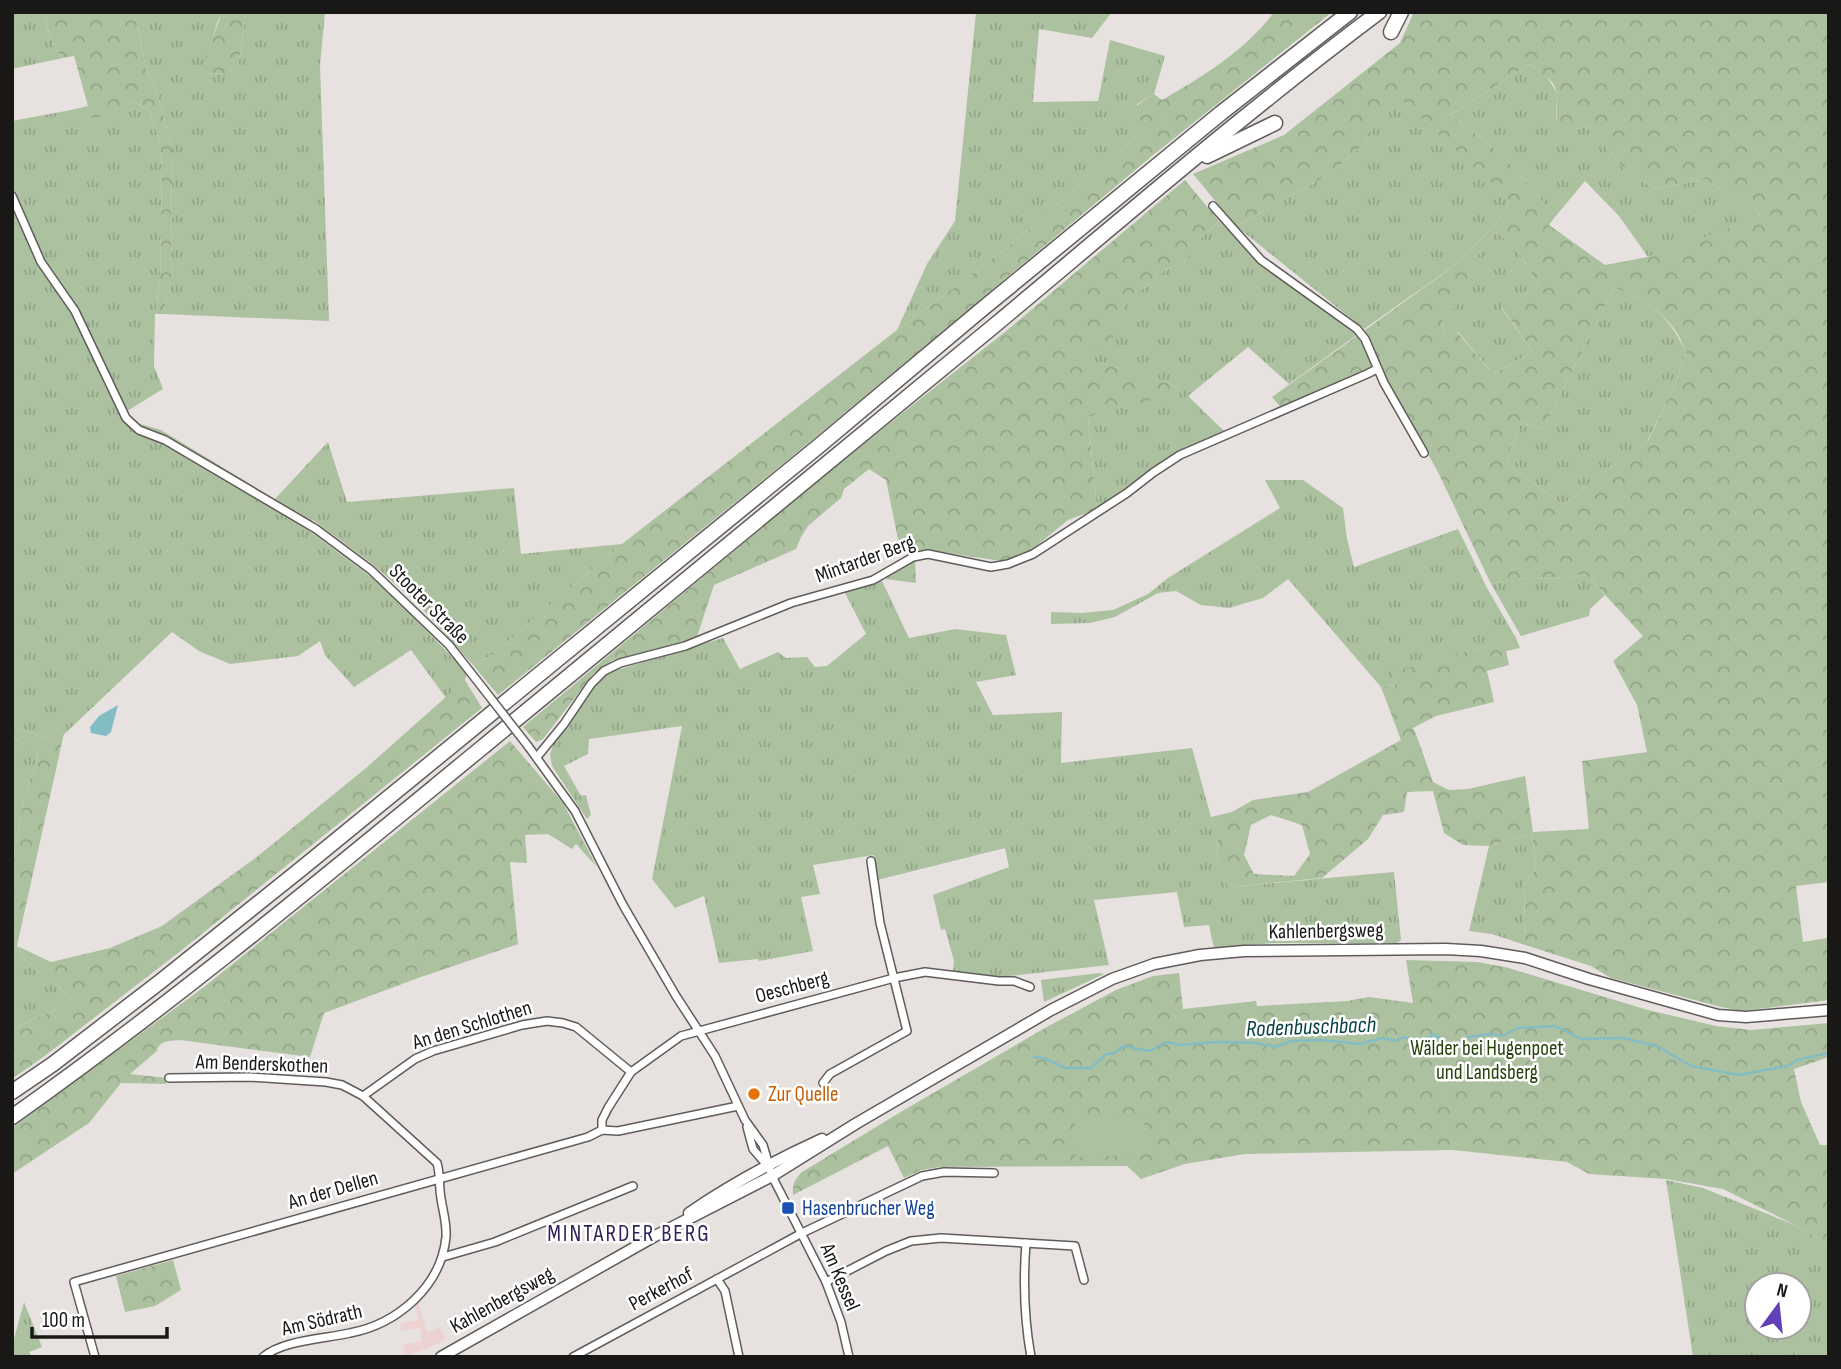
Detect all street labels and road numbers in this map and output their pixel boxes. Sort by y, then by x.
street label: Mintarder Berg [812,530,918,588]
street label: Stooter Straße [384,559,474,649]
street label: Kahlenbergsweg [1268,917,1384,945]
street label: Oeschberg [753,965,831,1009]
street label: An den Schlothen [409,995,534,1055]
street label: Am Benderskothen [194,1049,329,1079]
street label: An der Dellen [284,1165,381,1215]
street label: Am Kessel [814,1239,865,1315]
street label: Kahlenbergsweg [446,1261,558,1339]
street label: Perkerhof [625,1261,698,1316]
street label: Am Södrath [278,1299,365,1342]

